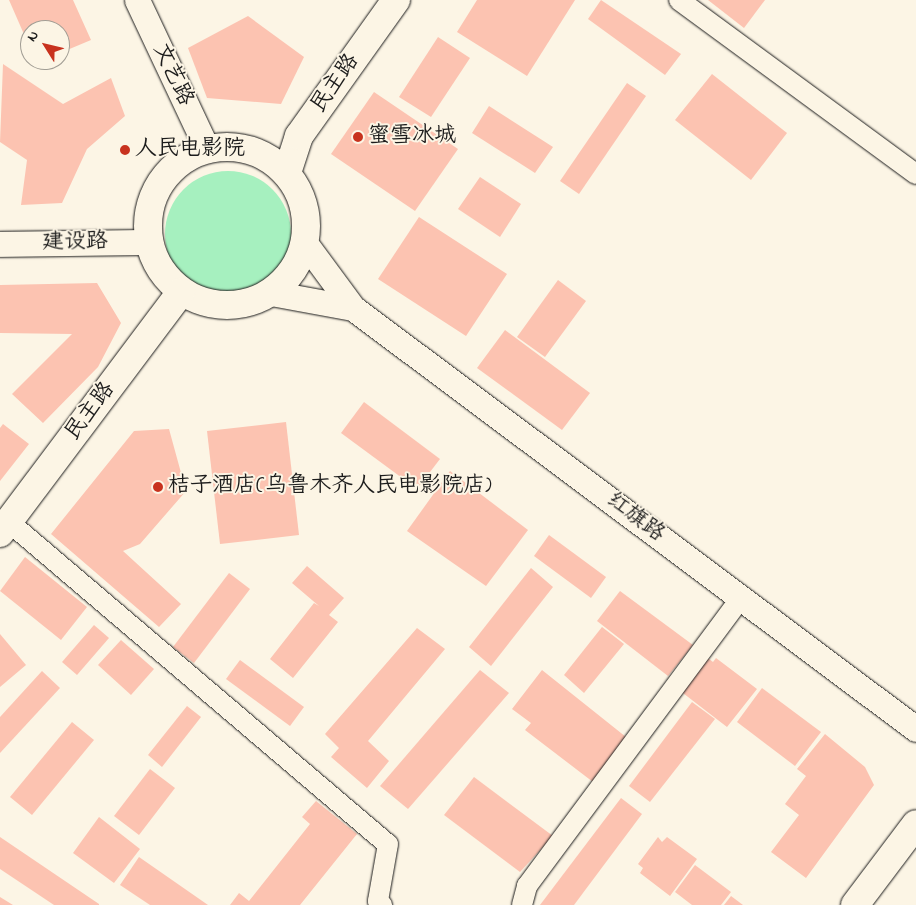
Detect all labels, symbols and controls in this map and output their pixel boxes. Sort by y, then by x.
north arrow [20,20,70,70]
text: N [22,26,45,46]
street label: 文艺路 [146,40,198,110]
street label: 民主路 [306,49,366,119]
place label: 蜜雪冰城 [368,124,456,150]
marker: 蜜雪冰城 [352,131,364,143]
place label: 人民电影院 [135,137,245,163]
marker: 人民电影院 [119,144,131,156]
street label: 建设路 [42,229,108,257]
street label: 民主路 [61,378,121,446]
place label: 桔子酒店(乌鲁木齐人民电影院店) [168,474,492,500]
marker: 桔子酒店(乌鲁木齐人民电影院店) [152,481,164,493]
street label: 红旗路 [601,488,669,548]

